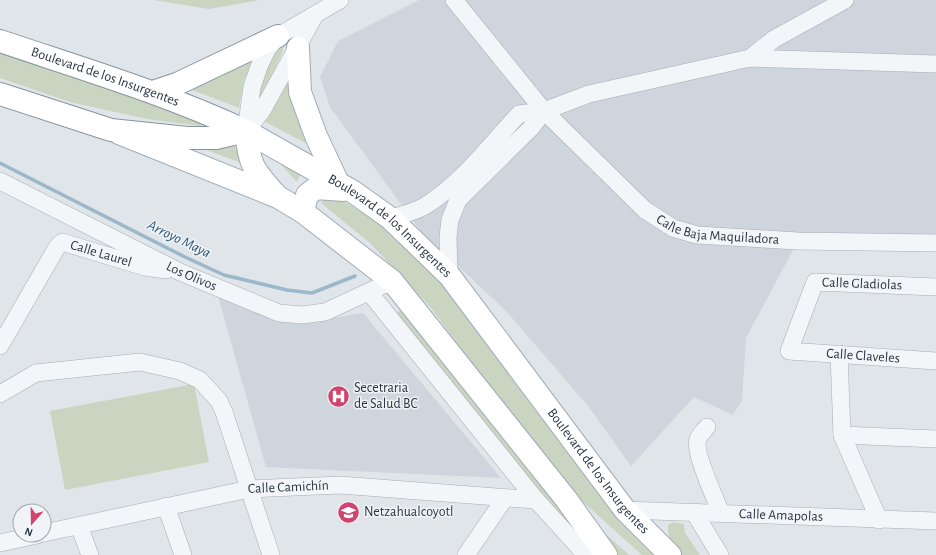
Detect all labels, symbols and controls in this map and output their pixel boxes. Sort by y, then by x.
street label: Boulevard de los Insurgentes [29,45,181,109]
street label: Boulevard de los Insurgentes [325,172,454,280]
street label: Calle Baja Maquiladora [654,212,780,247]
water label: Arroyo Maya [144,217,213,261]
street label: Calle Laurel [69,238,133,270]
street label: Los Olivos [164,259,219,293]
street label: Calle Gladiolas [822,276,902,292]
street label: Calle Claveles [826,347,900,366]
place label: Secetraria de Salud BC [354,381,418,411]
hospital icon: Secetraria de Salud BC [326,383,352,409]
street label: Boulevard de los Insurgentes [545,406,652,537]
street label: Calle Camichín [248,479,329,496]
school or university icon: Netzahualcoyotl [336,499,362,525]
north arrow [12,503,52,543]
place label: Netzahualcoyotl [364,505,453,519]
street label: Calle Amapolas [739,507,823,524]
text: N [23,525,34,538]

